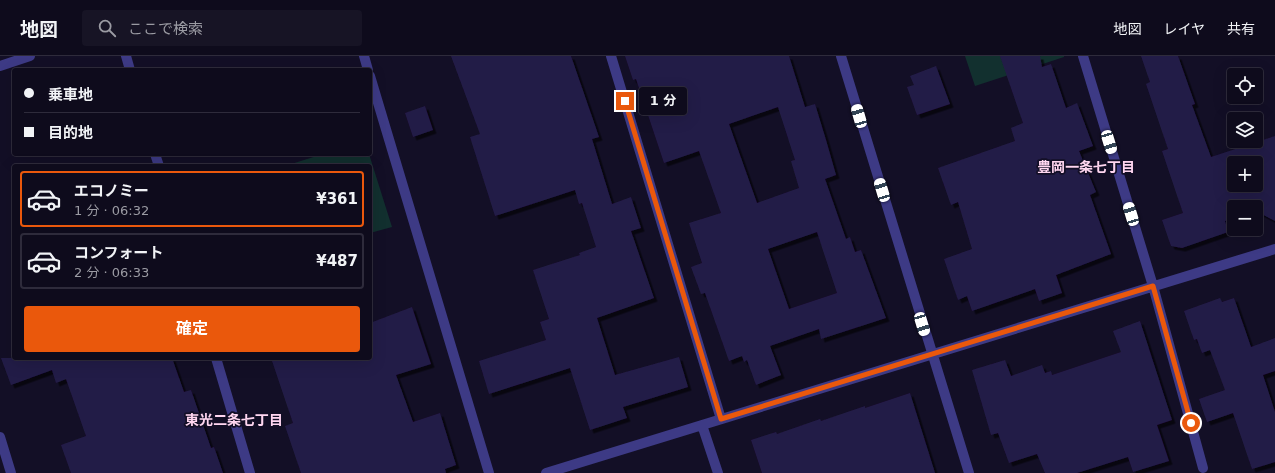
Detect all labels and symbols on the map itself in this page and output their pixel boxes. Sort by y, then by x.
callout: 1 分 [639,87,687,115]
route end [616,92,634,110]
car [850,103,868,129]
car [1100,129,1118,155]
district label: 豊岡一条七丁目 [1037,159,1135,175]
car [873,177,891,203]
car [1122,201,1140,227]
car [913,311,931,337]
district label: 東光二条七丁目 [185,412,283,428]
route start [1182,414,1200,432]

